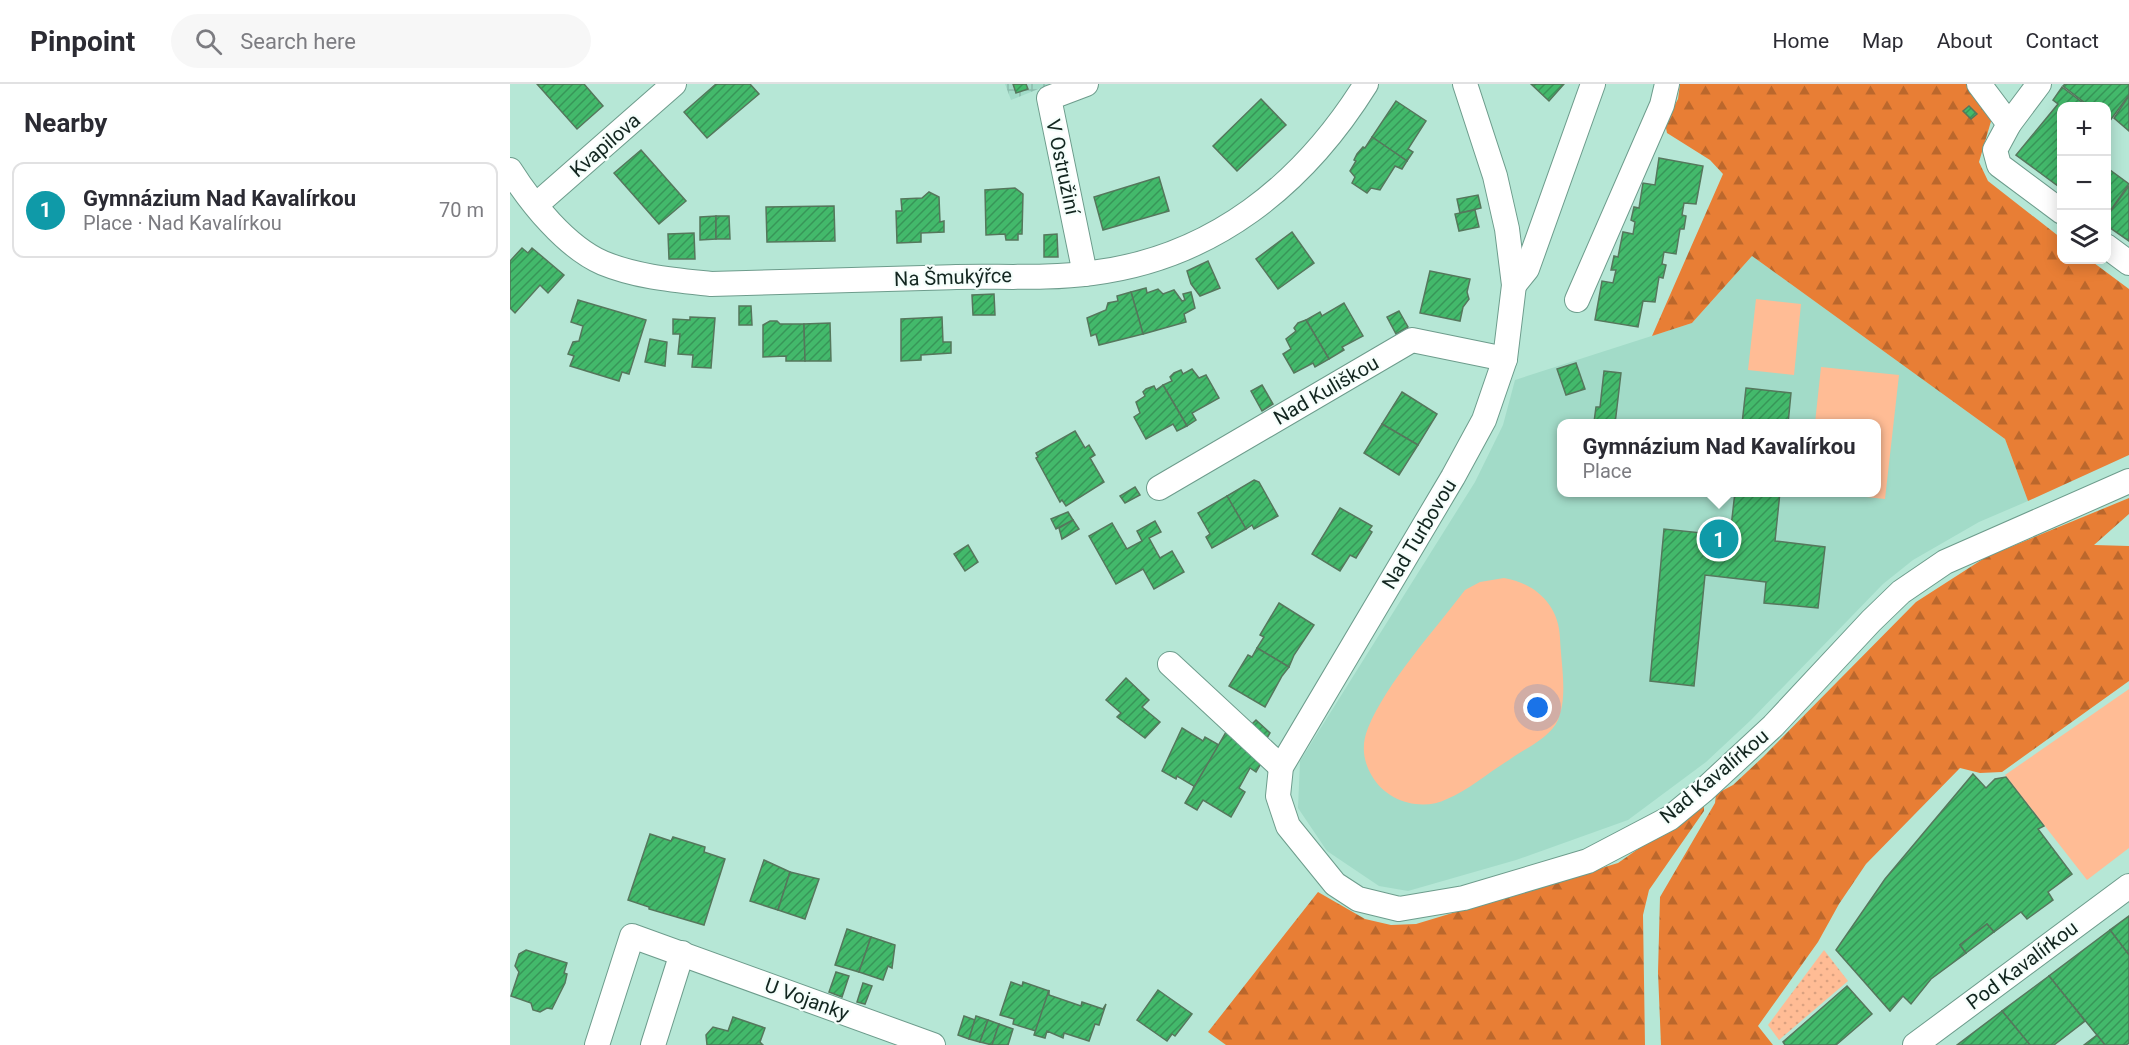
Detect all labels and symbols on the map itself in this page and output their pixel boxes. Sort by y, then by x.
street label: Kvapilova [565,108,645,182]
street label: V Ostružiní [1041,117,1085,218]
street label: Na Šmukýřce [894,263,1012,291]
street label: Nad Kuliškou [1269,350,1383,430]
street label: Nad Turbovou [1377,475,1461,593]
pin: 1 [1700,516,1738,562]
your location [1523,693,1552,722]
street label: Nad Kavalírkou [1655,724,1773,828]
street label: Pod Kavalírkou [1962,915,2082,1015]
street label: U Vojanky [762,973,853,1025]

